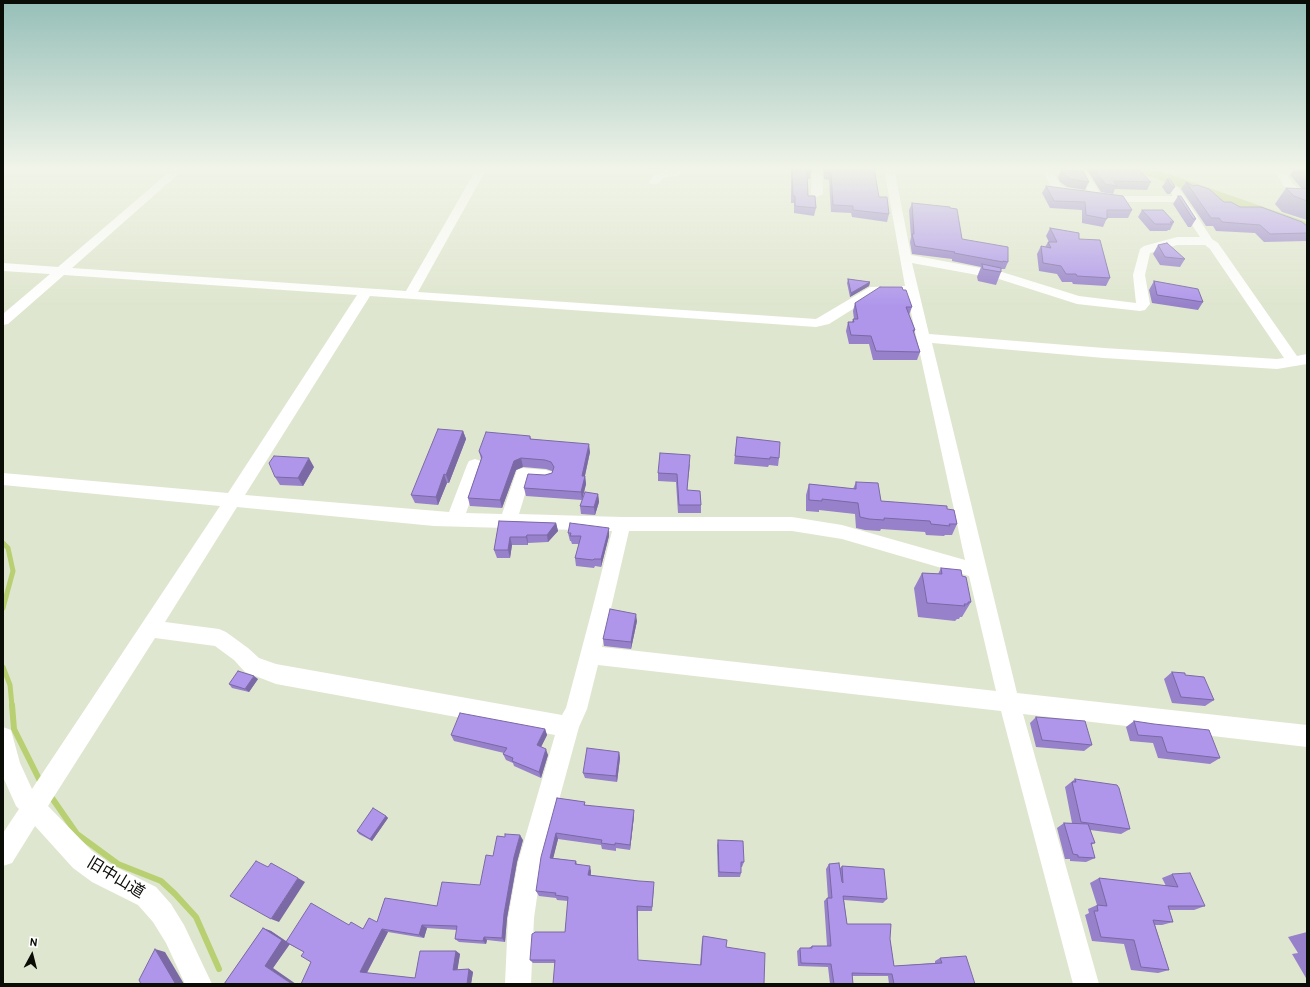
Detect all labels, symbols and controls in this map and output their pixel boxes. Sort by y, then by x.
street label: 旧中山道 [83,854,147,904]
north arrow [12,935,52,975]
text: N [29,936,38,951]

